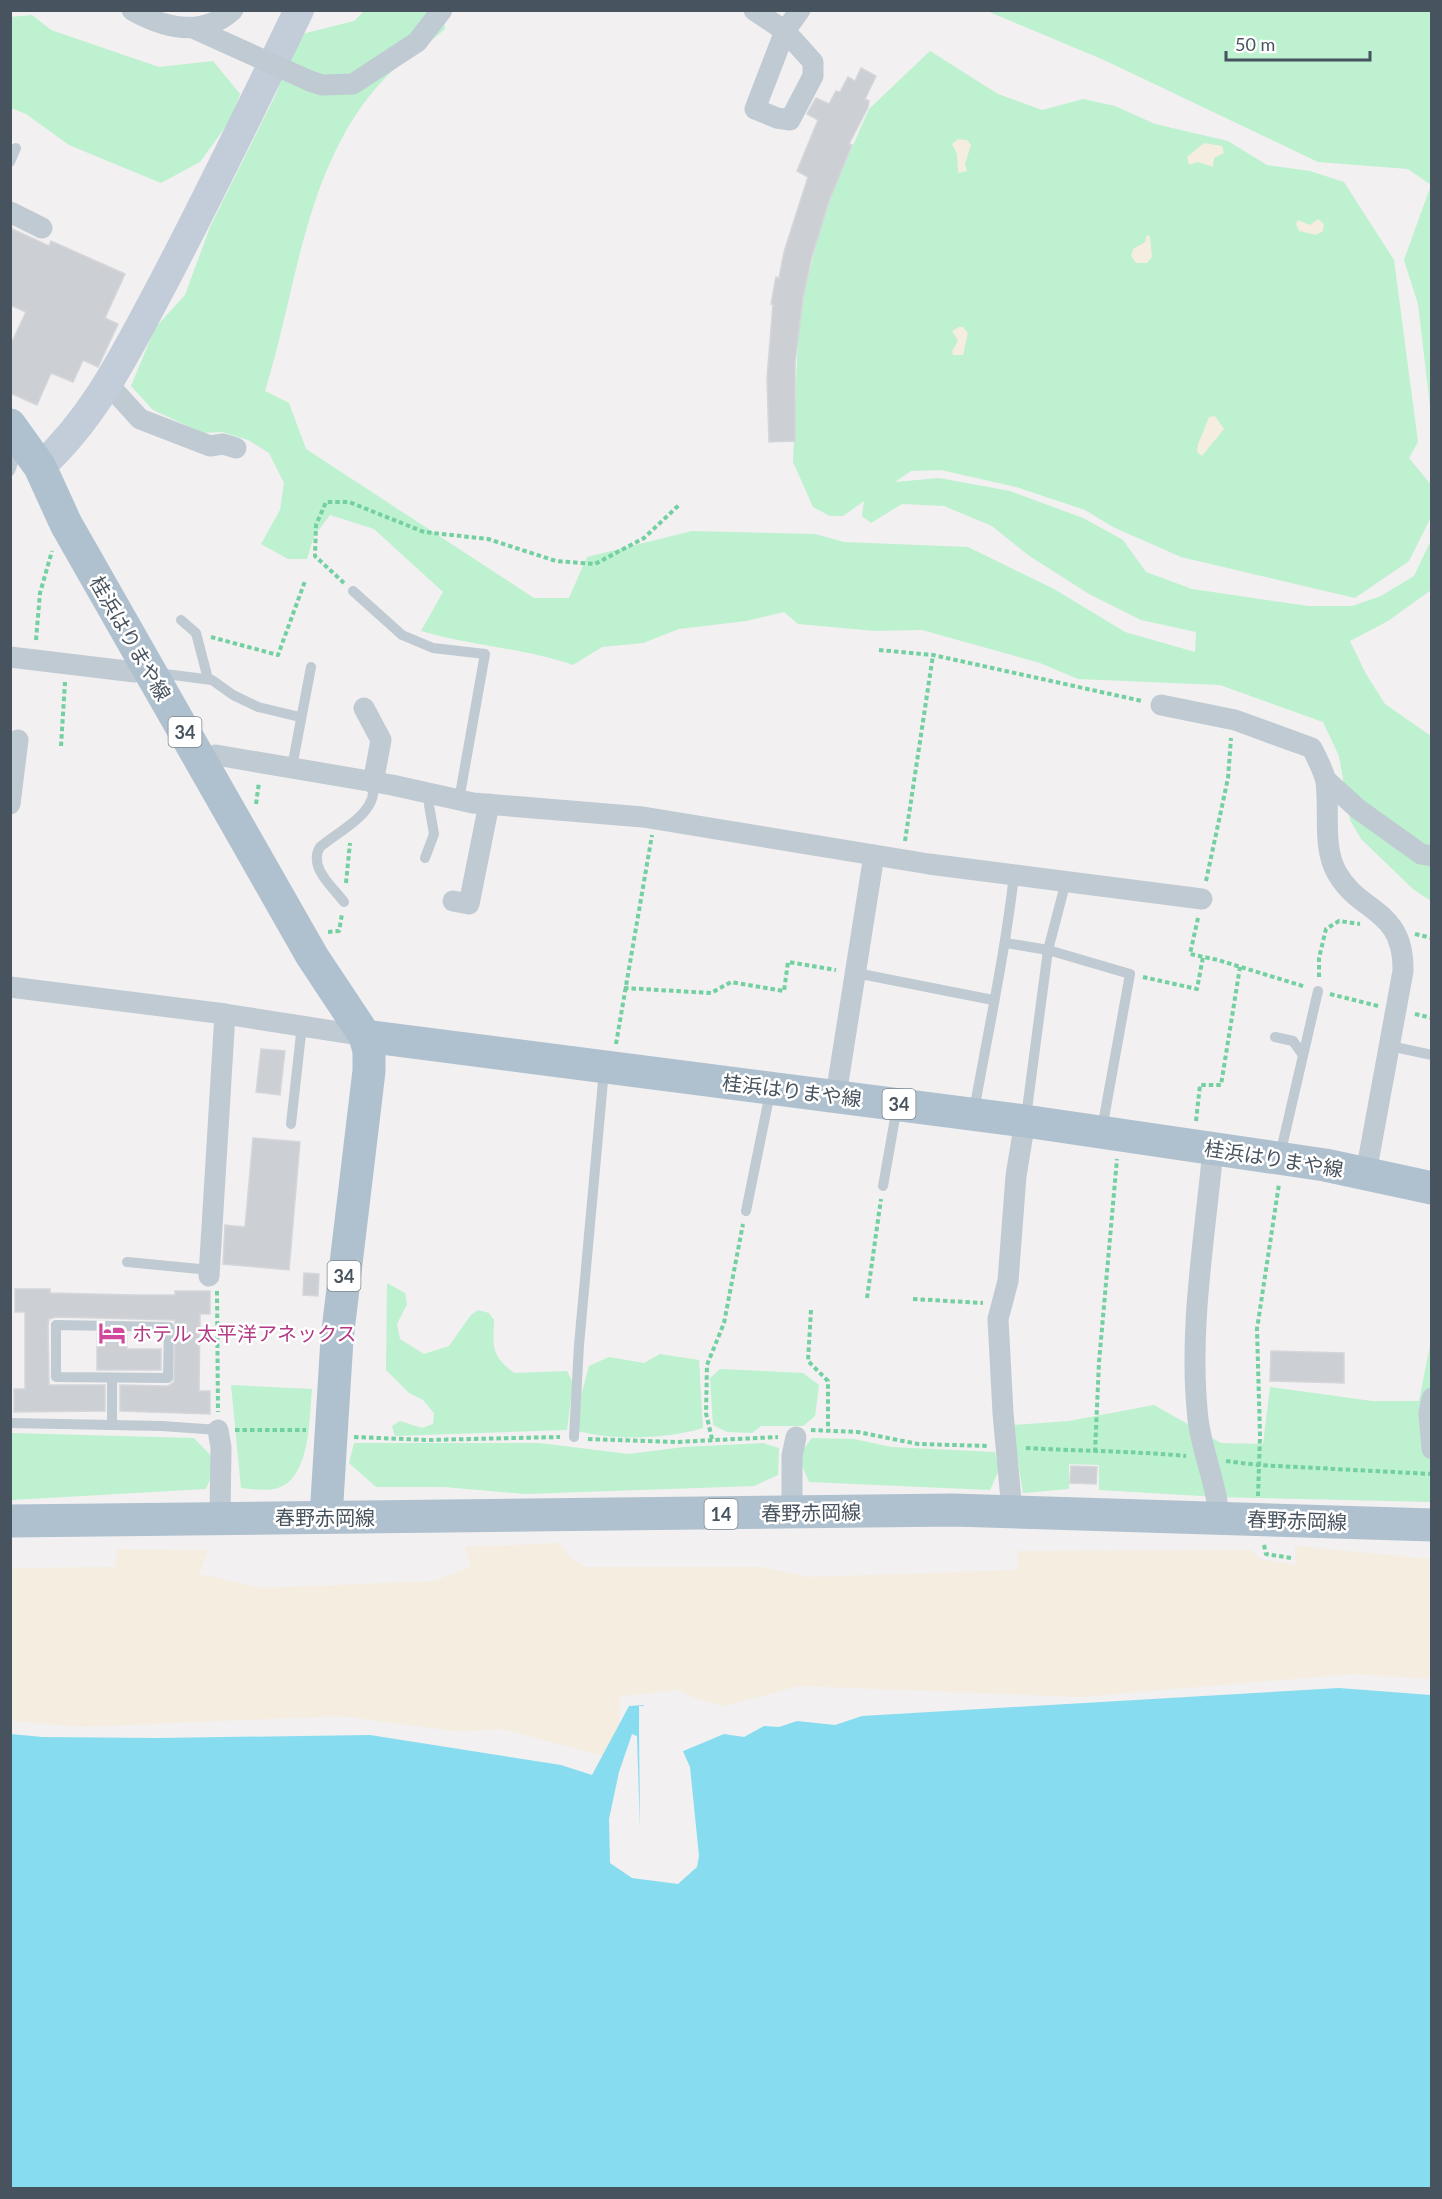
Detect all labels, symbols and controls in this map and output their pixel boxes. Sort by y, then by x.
scale bar [1226,24,1370,62]
text: 50 m [1235,33,1275,55]
street label: 桂浜はりまや線 [86,571,176,705]
road number: 34 [168,717,201,747]
street label: 桂浜はりまや線 [721,1070,863,1110]
road number: 34 [882,1089,916,1119]
street label: 桂浜はりまや線 [1203,1135,1345,1181]
road number: 34 [328,1261,360,1291]
hotel icon: ホテル 太平洋アネックス [97,1318,127,1348]
place label: ホテル 太平洋アネックス [132,1321,357,1345]
road number: 14 [704,1499,738,1529]
street label: 春野赤岡線 [761,1499,861,1525]
street label: 春野赤岡線 [275,1505,375,1529]
street label: 春野赤岡線 [1247,1506,1347,1534]

